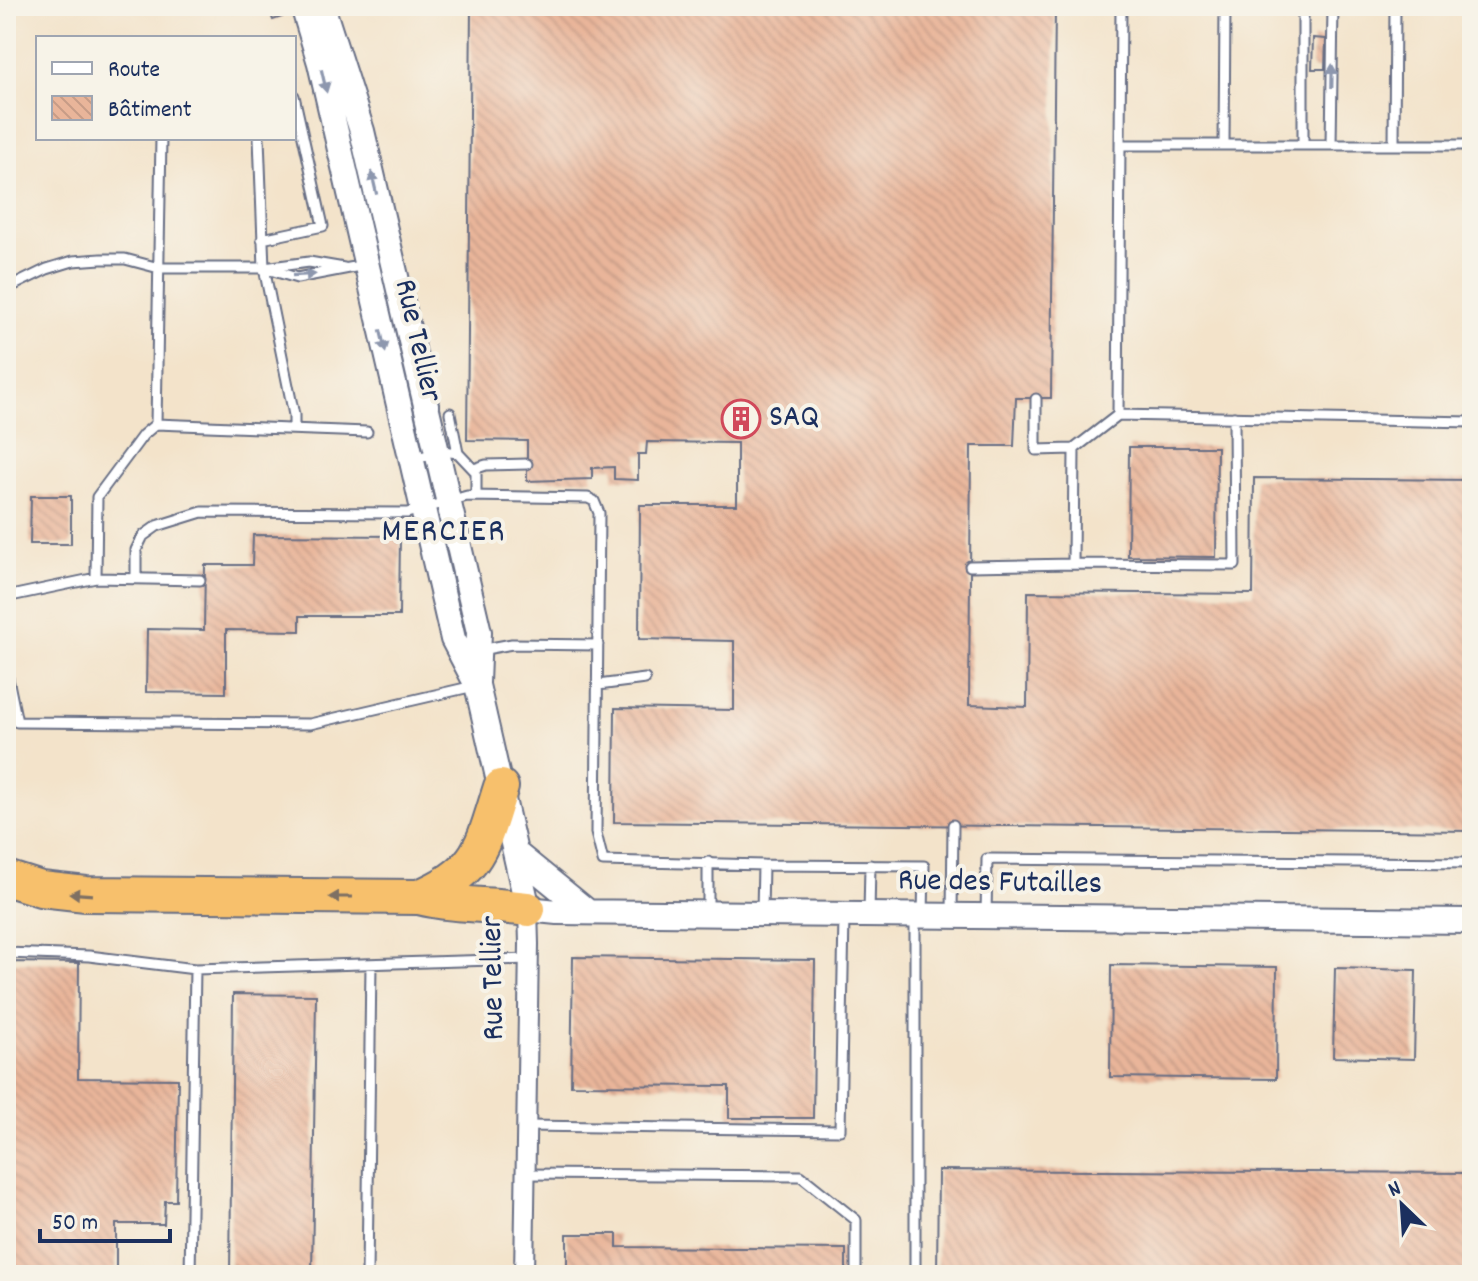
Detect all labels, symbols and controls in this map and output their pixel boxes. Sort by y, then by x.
legend [36,36,296,140]
text: Route [108,54,160,88]
one-way arrow [1326,63,1338,88]
one-way arrow [318,69,331,94]
text: Bâtiment [108,94,192,128]
one-way arrow [368,170,380,195]
one-way arrow [291,268,316,281]
street label: Rue Tellier [380,275,452,407]
one-way arrow [377,329,390,354]
place label: SAQ [769,396,819,442]
building icon: SAQ [720,398,762,440]
district label: MERCIER [381,509,507,558]
street label: Rue des Futailles [898,859,1102,909]
one-way arrow [68,887,93,900]
one-way arrow [328,891,353,903]
street label: Rue Tellier [471,915,519,1041]
north arrow [1362,1165,1442,1245]
text: N [1384,1174,1407,1206]
scale bar [40,1193,170,1243]
text: 50 m [52,1207,98,1241]

